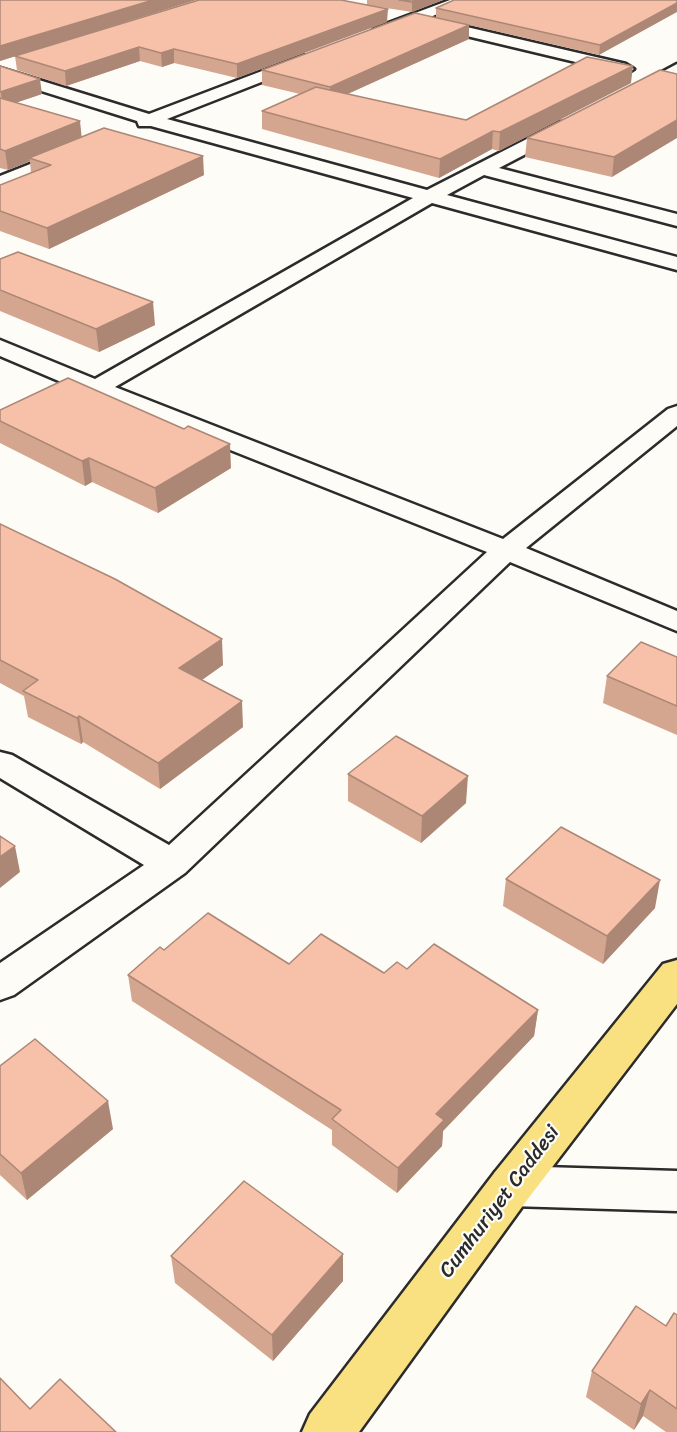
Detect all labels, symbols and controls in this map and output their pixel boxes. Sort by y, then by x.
street label: Cumhuriyet Caddesi [434,1121,566,1283]

